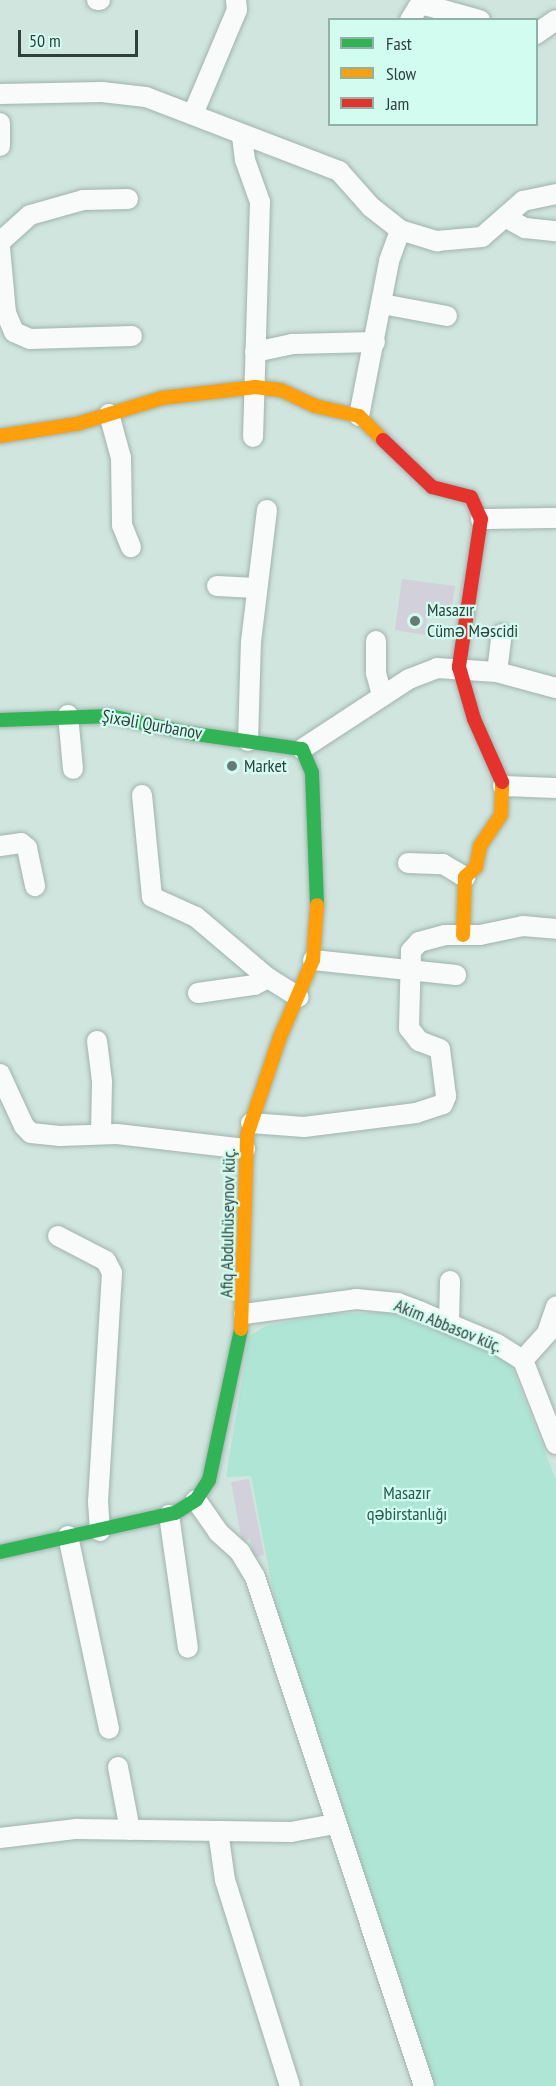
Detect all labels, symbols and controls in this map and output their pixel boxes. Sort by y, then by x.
scale bar [21,18,141,56]
legend [328,18,538,126]
text: 50 m [29,29,61,52]
text: Fast [386,32,412,55]
text: Slow [386,62,416,85]
text: Jam [386,92,409,115]
place label: Masazır Cümə Məscidi [427,600,518,642]
marker: Masazır Cümə Məscidi [408,614,422,628]
street label: Şixəli Qurbanov [100,706,204,744]
place label: Market [244,755,287,777]
marker: Market [225,759,239,773]
street label: Afiq Abdulhüseynov küç. [216,1148,240,1298]
street label: Akim Abbasov küç. [391,1294,505,1358]
park label: Masazır qəbirstanlığı [367,1483,447,1526]

